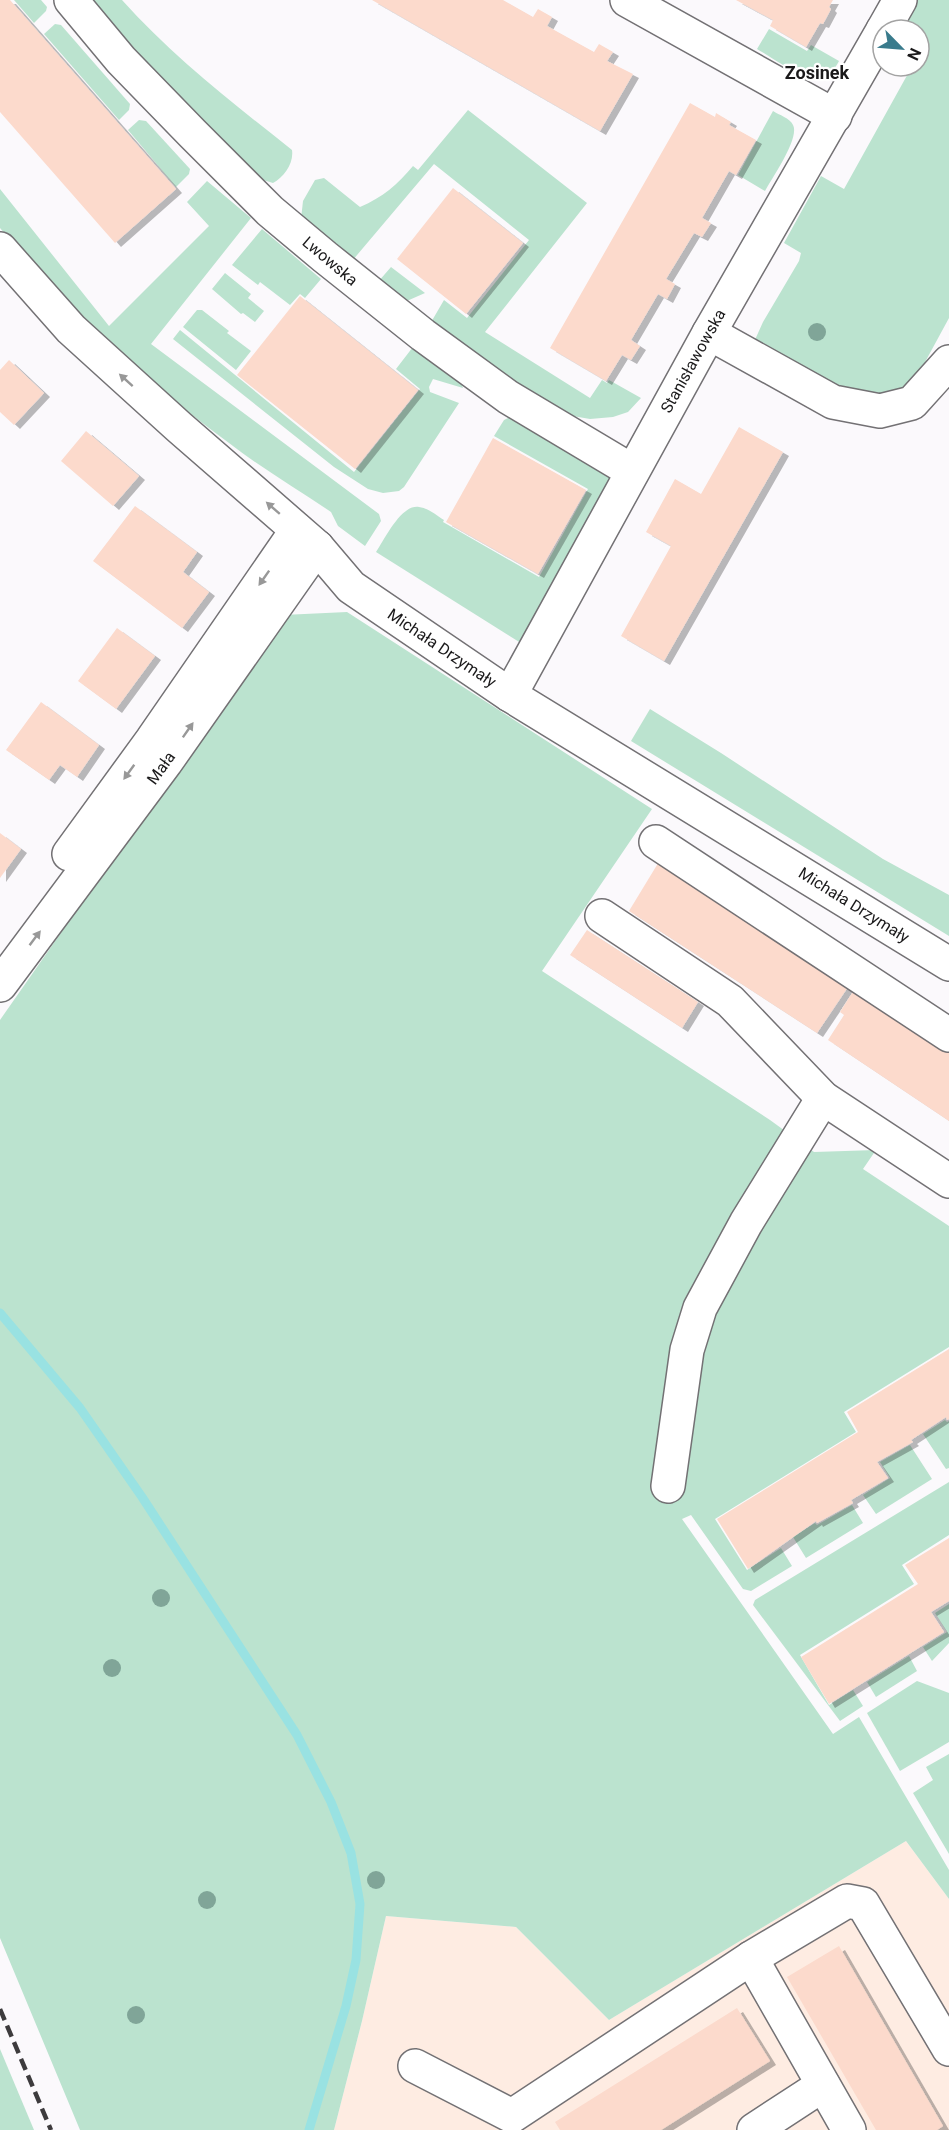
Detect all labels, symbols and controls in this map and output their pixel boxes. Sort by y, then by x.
north arrow [871,18,931,78]
text: N [903,45,925,63]
district label: Zosinek [785,62,850,83]
street label: Lwowska [299,232,361,290]
street label: Stanisławowska [657,306,729,416]
one-way arrow [119,374,134,387]
one-way arrow [266,502,281,515]
one-way arrow [258,569,270,585]
street label: Michała Drzymały [384,605,500,692]
one-way arrow [182,723,194,739]
street label: Mała [143,748,179,788]
one-way arrow [123,765,135,780]
street label: Michała Drzymały [795,863,913,947]
one-way arrow [28,930,40,945]

